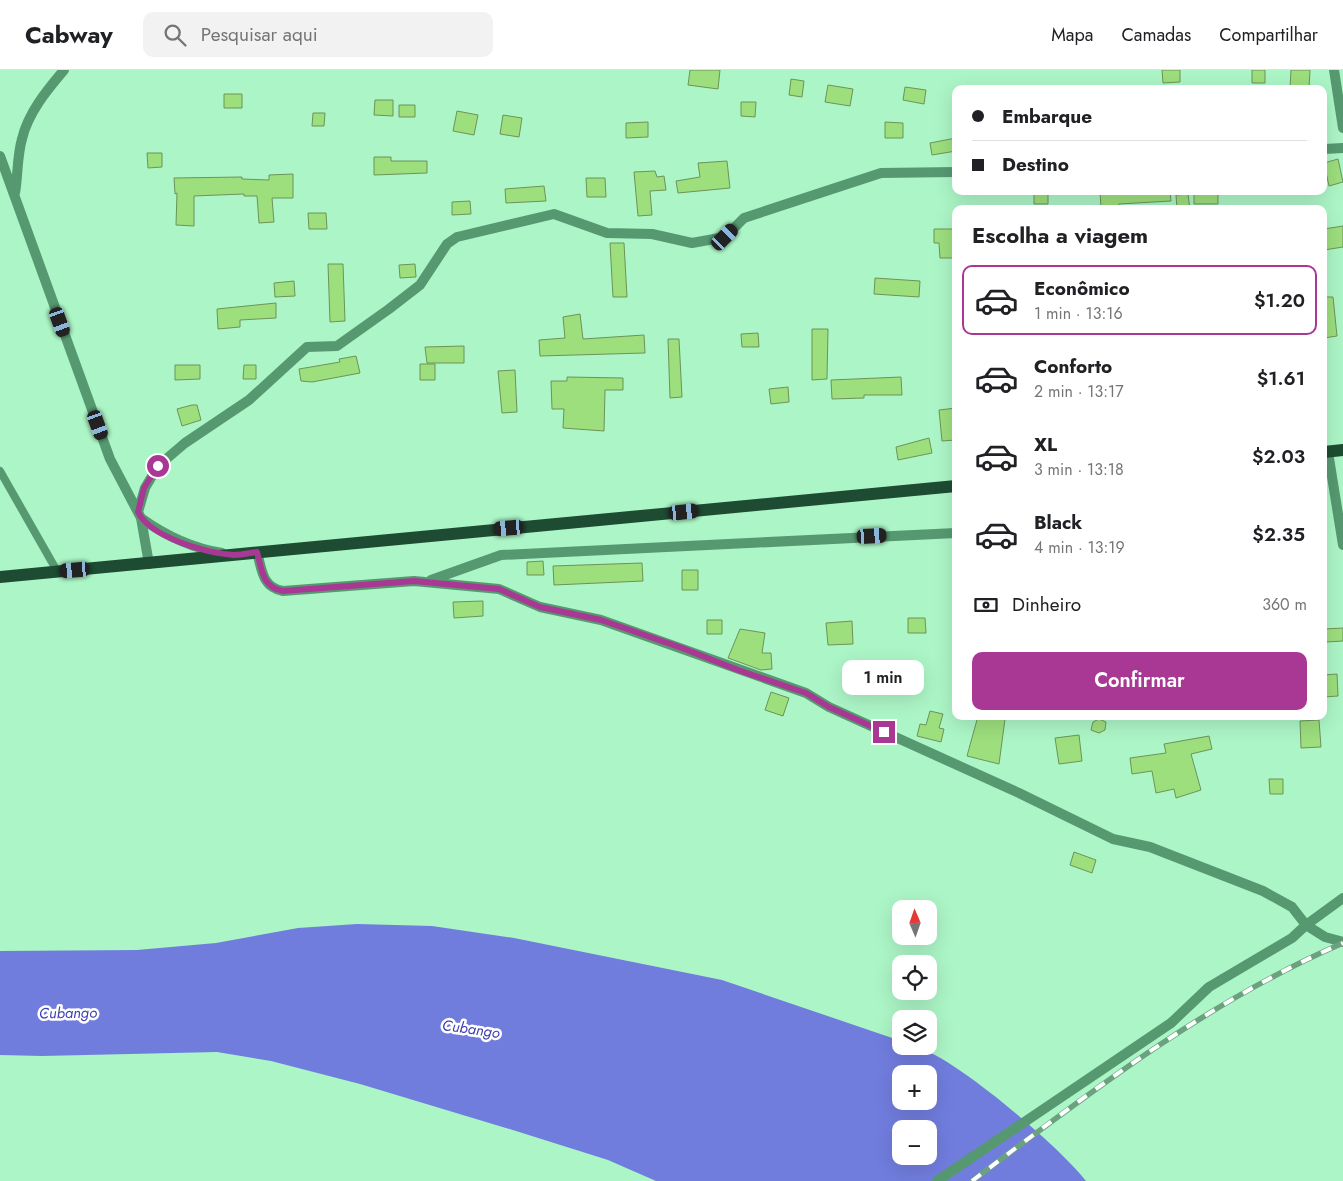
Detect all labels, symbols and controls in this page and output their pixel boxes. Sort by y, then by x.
search box [143,12,493,57]
text: Cabway [25,17,113,52]
icon: search [161,21,189,49]
text: Pesquisar aqui [201,21,318,48]
text: Mapa [1051,22,1093,48]
text: Camadas [1121,22,1191,48]
text: Compartilhar [1219,22,1318,48]
text: Embarque [1002,103,1092,130]
text: Destino [1002,151,1069,178]
text: Escolha a viagem [972,219,1148,251]
car [709,221,740,253]
text: Econômico [1034,275,1130,302]
icon: car [974,278,1019,323]
text: $1.20 [1254,287,1305,314]
text: 1 min · 13:16 [1034,302,1123,325]
car [47,305,72,339]
text: Conforto [1034,353,1112,380]
icon: car [974,356,1019,401]
text: $1.61 [1257,365,1305,392]
text: 2 min · 13:17 [1034,380,1124,403]
car [85,408,110,442]
text: XL [1034,431,1057,458]
icon: car [974,434,1019,479]
text: $2.03 [1252,443,1305,470]
route start [147,455,169,477]
text: 3 min · 13:18 [1034,458,1124,481]
car [668,503,699,521]
text: Black [1034,509,1082,536]
icon: car [974,512,1019,557]
car [493,519,524,537]
text: $2.35 [1252,521,1305,548]
car [856,528,887,544]
text: 4 min · 13:19 [1034,536,1125,559]
car [59,561,90,579]
icon: cash [972,591,1000,619]
text: Dinheiro [1012,591,1081,618]
text: 360 m [1262,593,1307,616]
button: Confirmar [972,652,1307,710]
callout: 1 min [843,660,925,694]
text: 1 min [864,666,902,689]
route end [873,721,895,743]
north arrow [892,900,938,945]
map controls [892,900,937,1165]
button: locate [892,955,937,1000]
water label: Cubango [39,1001,97,1025]
button: layers [892,1010,937,1055]
water label: Cubango [441,1014,501,1044]
button: + [892,1065,937,1110]
button: − [892,1120,937,1165]

